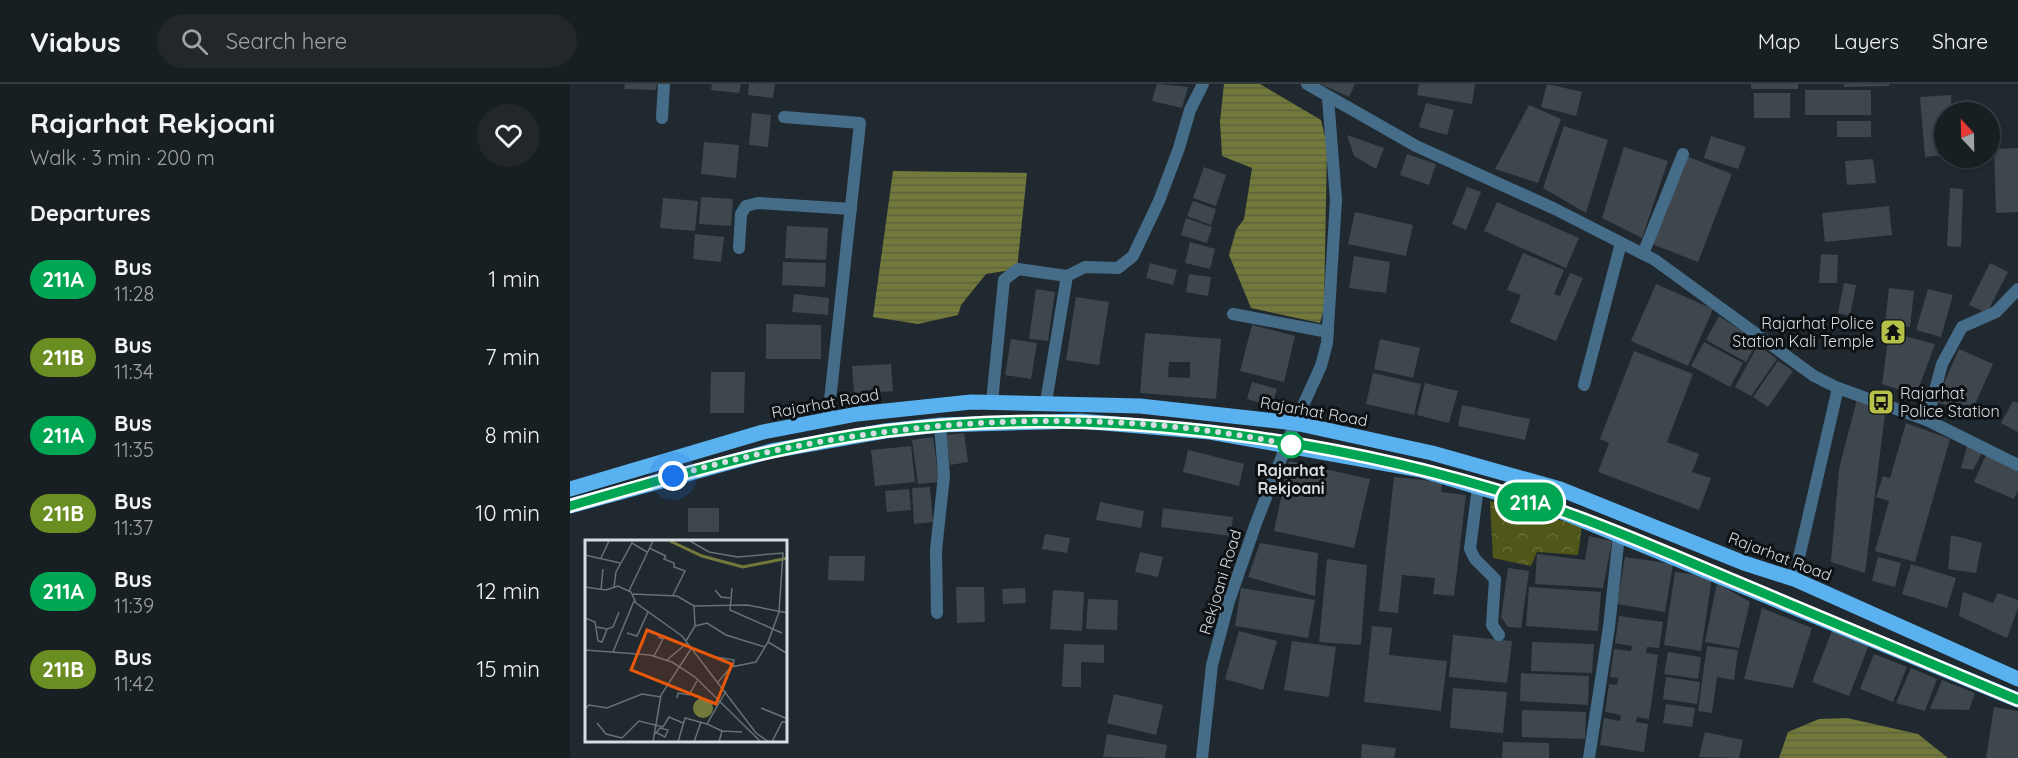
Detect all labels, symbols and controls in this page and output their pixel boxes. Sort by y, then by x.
search box [157,14,577,68]
text: Viabus [30,24,121,59]
icon: search [178,25,211,58]
text: Search here [226,27,347,55]
text: Map [1758,28,1801,54]
text: Layers [1834,28,1899,54]
text: Share [1932,28,1988,54]
north arrow [1934,102,2000,168]
map controls [1934,102,2000,168]
button: heart [477,104,540,167]
text: Rajarhat Rekjoani [30,105,275,140]
text: Walk · 3 min · 200 m [30,145,215,170]
text: Departures [30,199,151,227]
text: Bus [114,253,152,281]
text: 1 min [488,265,540,293]
text: 211A [42,266,84,292]
text: 11:28 [114,281,154,306]
place label: Rajarhat Police Station Kali Temple [1732,313,1874,351]
temple icon: Rajarhat Police Station Kali Temple [1878,317,1908,347]
text: Bus [114,331,152,359]
text: 7 min [485,343,540,371]
text: 211B [42,344,84,370]
text: 11:34 [114,359,154,384]
place label: Rajarhat Police Station [1900,383,2000,421]
street label: Rajarhat Road [770,384,880,422]
bus stop icon: Rajarhat Police Station [1866,387,1896,417]
street label: Rajarhat Road [1259,392,1369,430]
text: Bus [114,409,152,437]
text: 8 min [485,421,540,449]
text: 211A [42,422,84,448]
marker: Rajarhat Rekjoani [1278,432,1304,458]
text: 11:35 [114,437,154,462]
place label: Rajarhat Rekjoani [1257,460,1325,498]
your location [658,461,688,491]
line badge: 211A [1488,482,1572,522]
text: Bus [114,487,152,515]
text: 211A [1509,489,1551,515]
text: 10 min [475,499,540,527]
text: 211B [42,500,84,526]
text: 11:37 [114,515,153,540]
street label: Rekjoani Road [1195,527,1245,637]
street label: Rajarhat Road [1726,527,1834,585]
inset map [585,540,788,743]
text: Bus [114,565,152,593]
text: 12 min [476,577,540,605]
text: 211A [42,578,84,604]
text: 11:39 [114,593,154,618]
text: Bus [114,643,152,671]
text: 15 min [476,655,540,683]
text: 211B [42,656,84,682]
text: 11:42 [114,671,154,696]

